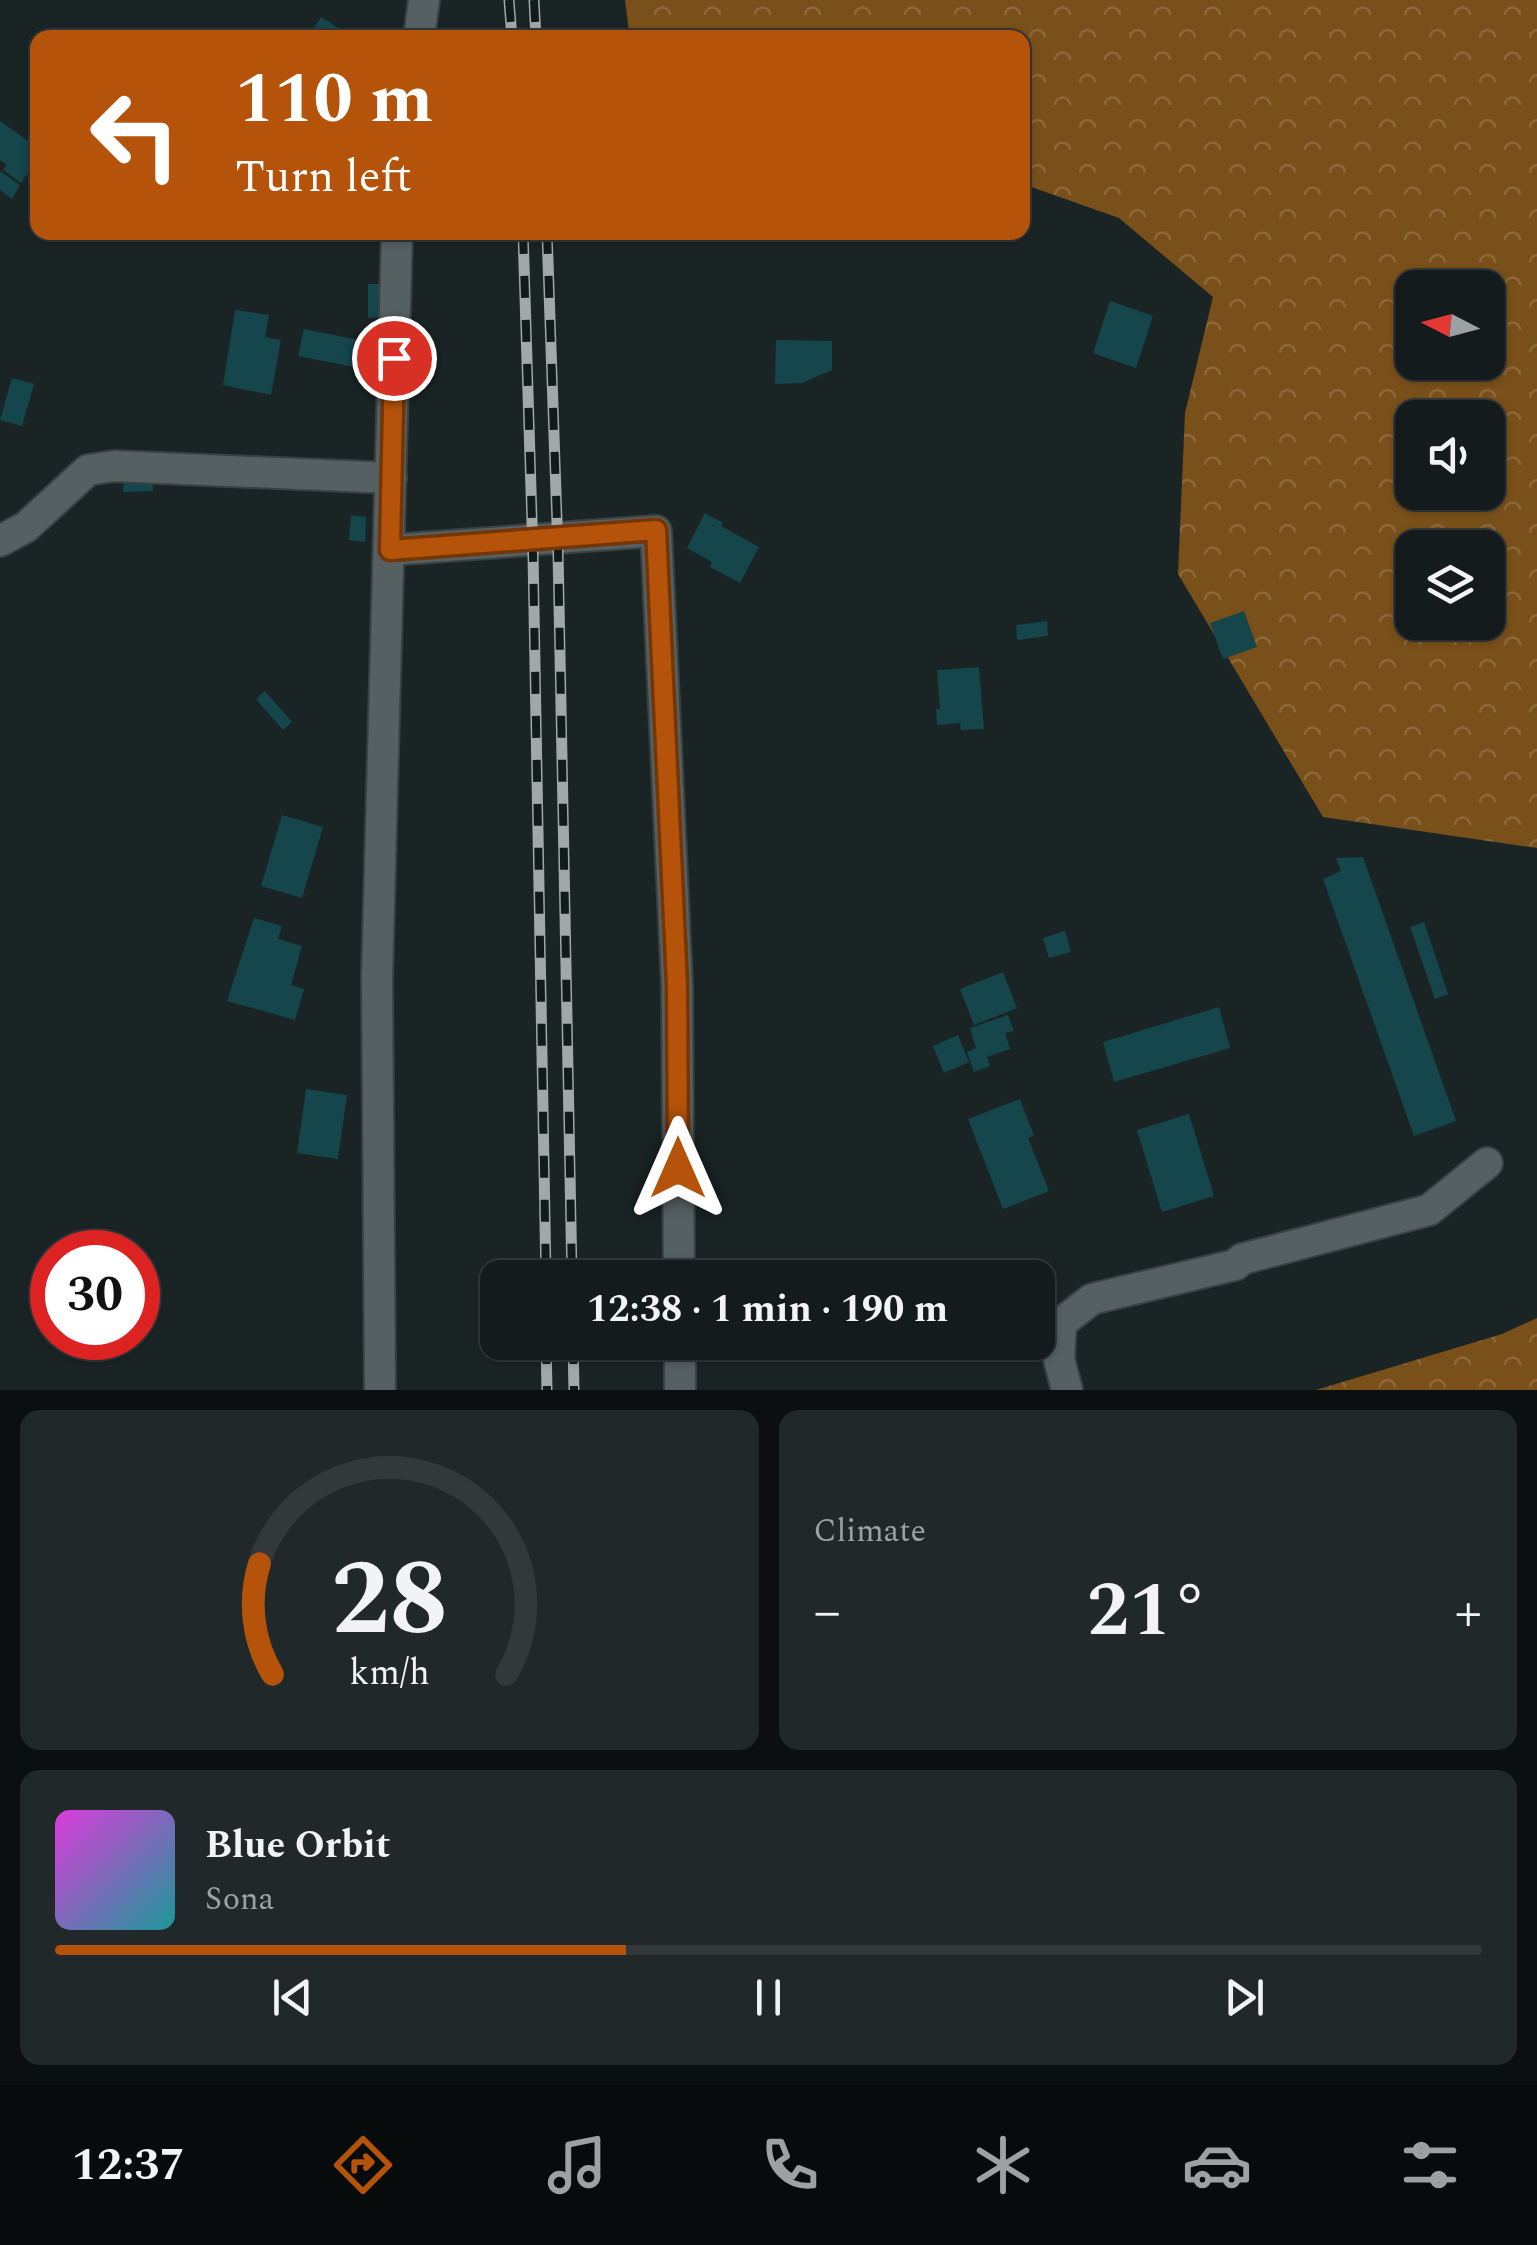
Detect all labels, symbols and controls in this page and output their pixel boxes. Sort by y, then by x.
text: 110 m [235,47,433,153]
icon: left [70,70,200,200]
text: Turn left [235,143,412,212]
north arrow [1395,270,1505,380]
map controls [1395,270,1505,640]
pin [352,316,437,401]
icon: arrive [367,331,422,386]
button: sound [1395,400,1505,510]
button: layers [1395,530,1505,640]
position arrow [626,1116,730,1220]
speed limit sign: 30 [30,1230,160,1360]
text: 12:38 · 1 min · 190 m [587,1281,948,1339]
text: Climate [814,1507,926,1556]
text: 28 [331,1522,448,1680]
text: 21° [1087,1555,1209,1669]
text: − [814,1571,841,1654]
text: + [1454,1571,1482,1654]
text: km/h [349,1646,429,1701]
text: Blue Orbit [205,1817,390,1875]
text: Sona [205,1875,274,1924]
icon: previous [265,1970,320,2025]
icon: pause [741,1970,796,2025]
icon: next [1217,1970,1272,2025]
icon: directions [328,2130,398,2200]
icon: music [542,2130,612,2200]
icon: phone [755,2130,825,2200]
icon: climate [968,2130,1038,2200]
icon: car [1182,2130,1252,2200]
icon: filters [1395,2130,1465,2200]
text: 12:37 [72,2131,185,2200]

